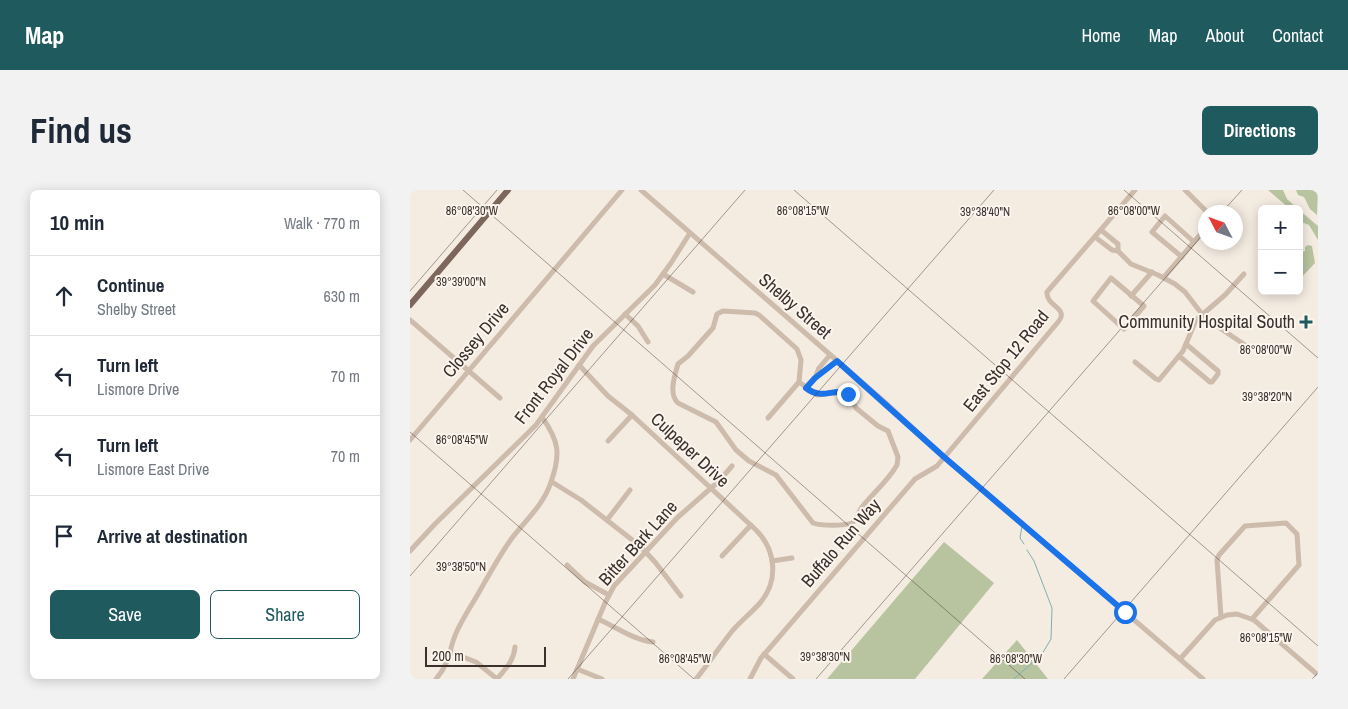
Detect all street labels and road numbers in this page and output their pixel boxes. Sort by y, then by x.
street label: Shelby Street [754,267,837,344]
street label: Clossey Drive [437,296,515,383]
street label: East Stop 12 Road [957,305,1054,417]
street label: Front Royal Drive [508,322,599,429]
street label: Culpeper Drive [646,407,735,493]
street label: Buffalo Run Way [795,493,887,592]
street label: Bitter Bark Lane [593,495,683,591]

